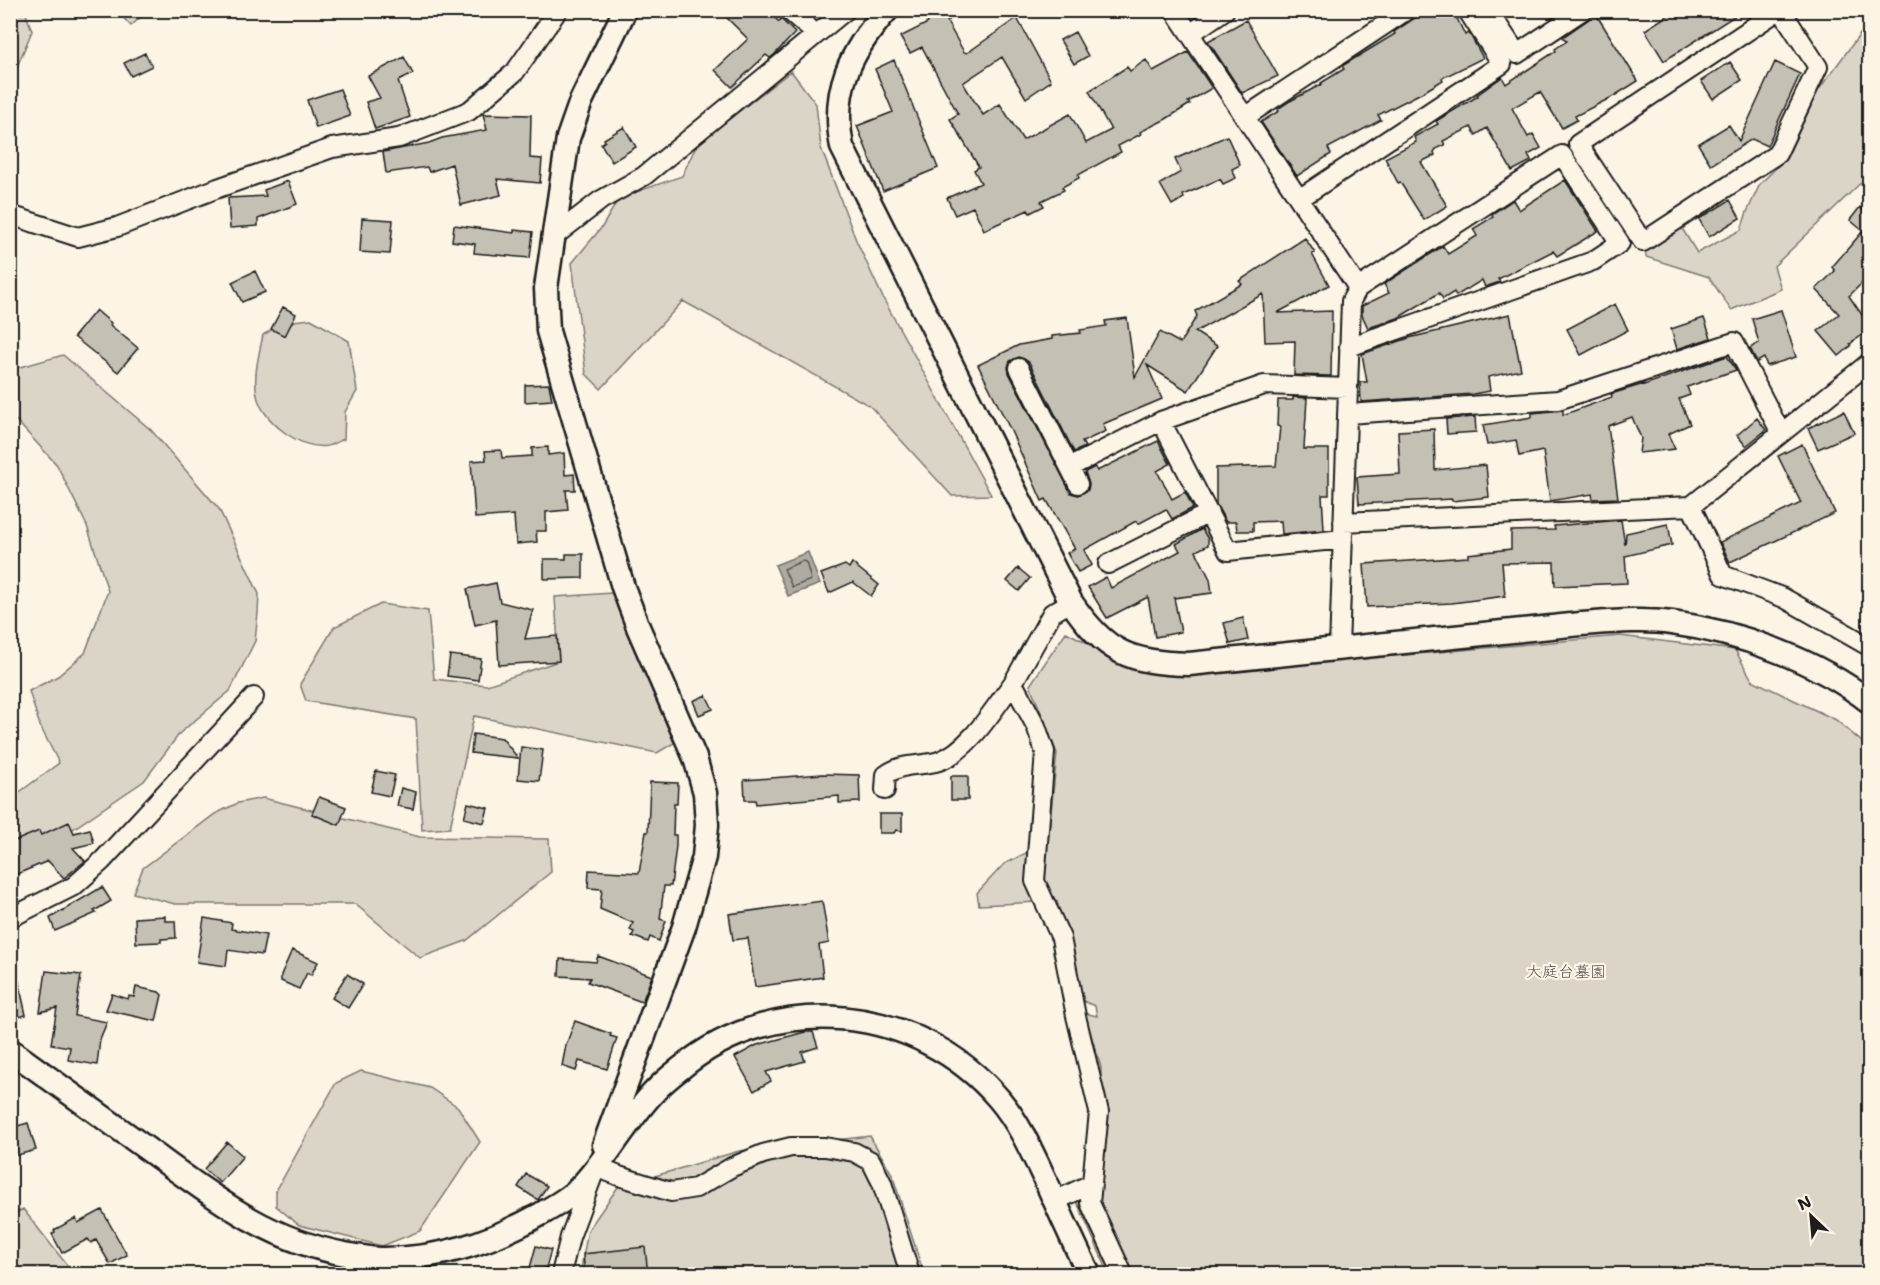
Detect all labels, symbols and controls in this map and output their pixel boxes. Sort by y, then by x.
park label: 大庭台墓園 [1526,961,1606,982]
north arrow [1781,1186,1841,1246]
text: N [1794,1191,1815,1215]

